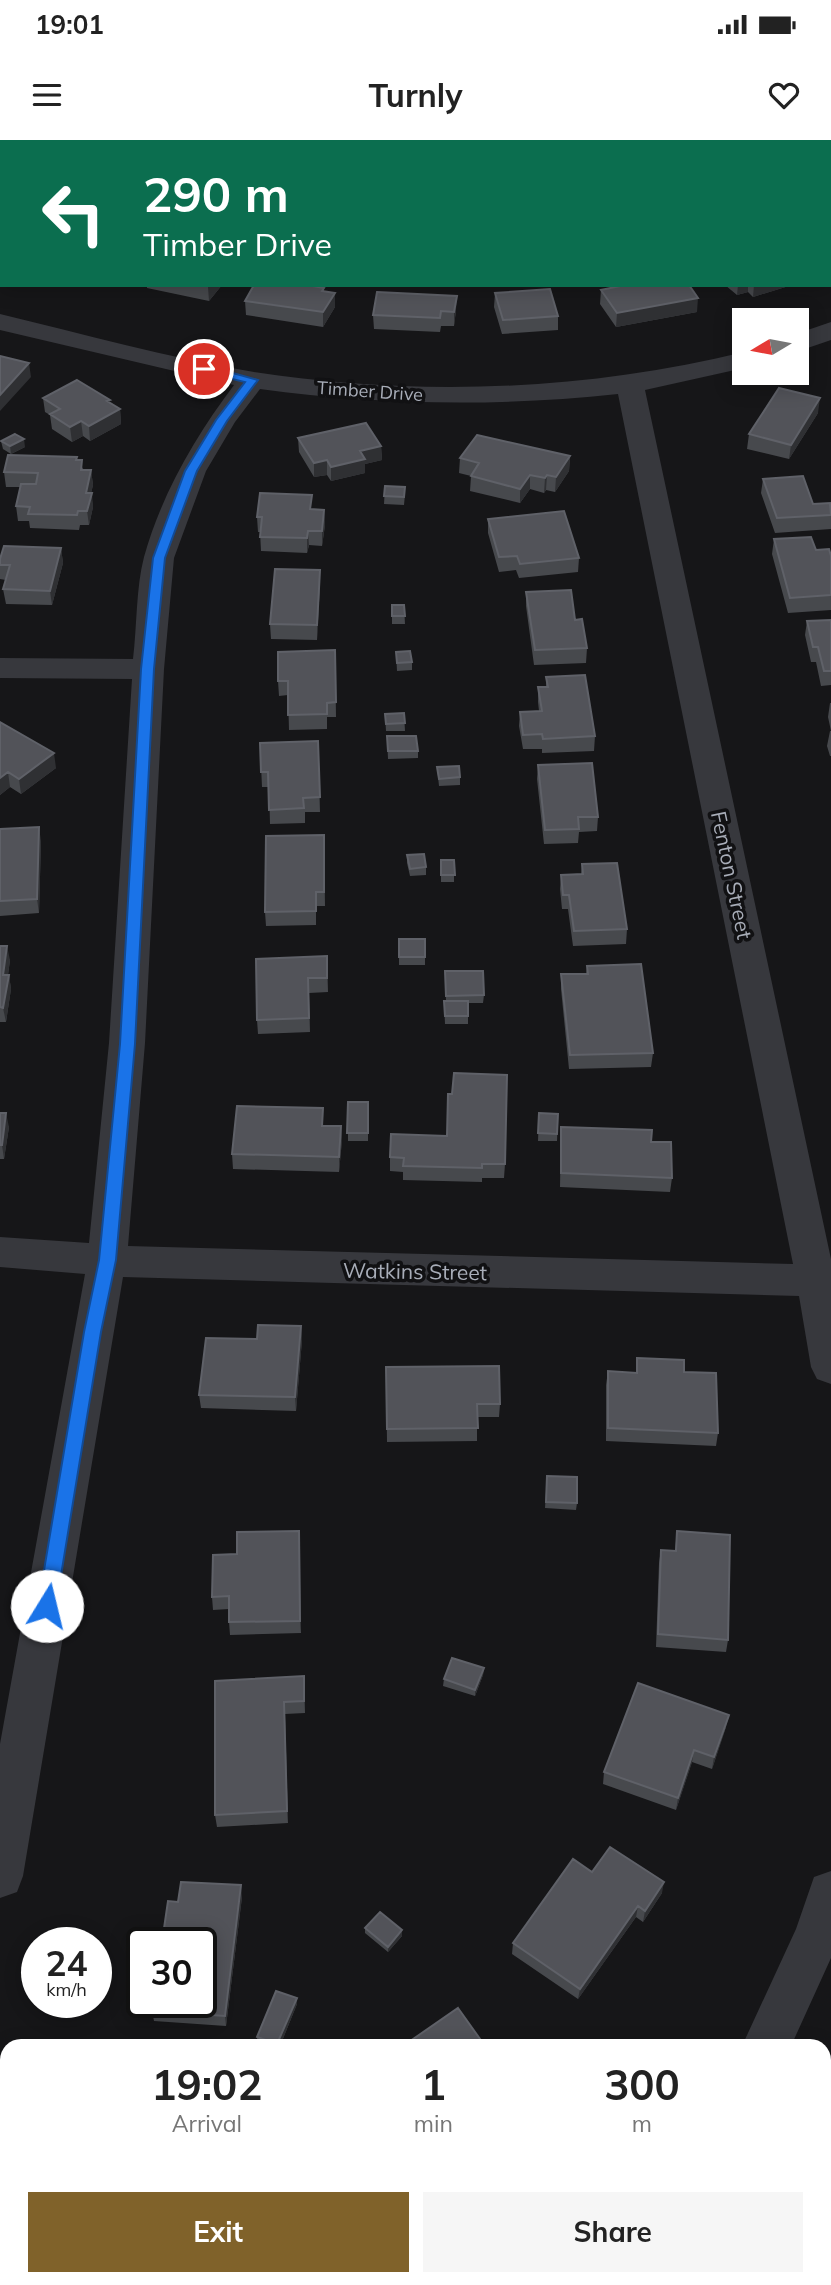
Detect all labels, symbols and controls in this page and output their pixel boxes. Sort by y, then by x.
text: 19:01 [35,8,104,41]
text: Turnly [368,75,463,115]
icon: menu [28,76,66,114]
icon: heart [765,76,803,114]
text: 290 m [143,163,289,224]
icon: left [28,168,119,259]
text: Timber Drive [143,224,332,264]
north arrow [732,308,808,385]
map controls [732,308,809,385]
pin [174,339,234,399]
icon: arrive [185,350,223,388]
street label: Timber Drive [316,376,424,406]
street label: Fenton Street [706,809,758,941]
street label: Watkins Street [343,1257,487,1285]
position arrow [10,1569,84,1643]
speed limit sign: 30 [126,1927,217,2018]
text: 24 [45,1941,88,1985]
text: km/h [46,1978,87,2001]
text: 19:02 [151,2058,262,2111]
text: 1 [421,2058,446,2111]
text: 300 [604,2058,680,2111]
text: Arrival [172,2109,242,2138]
text: min [414,2109,453,2138]
text: m [632,2109,652,2138]
button: Exit [28,2192,409,2272]
button: Share [423,2192,803,2272]

